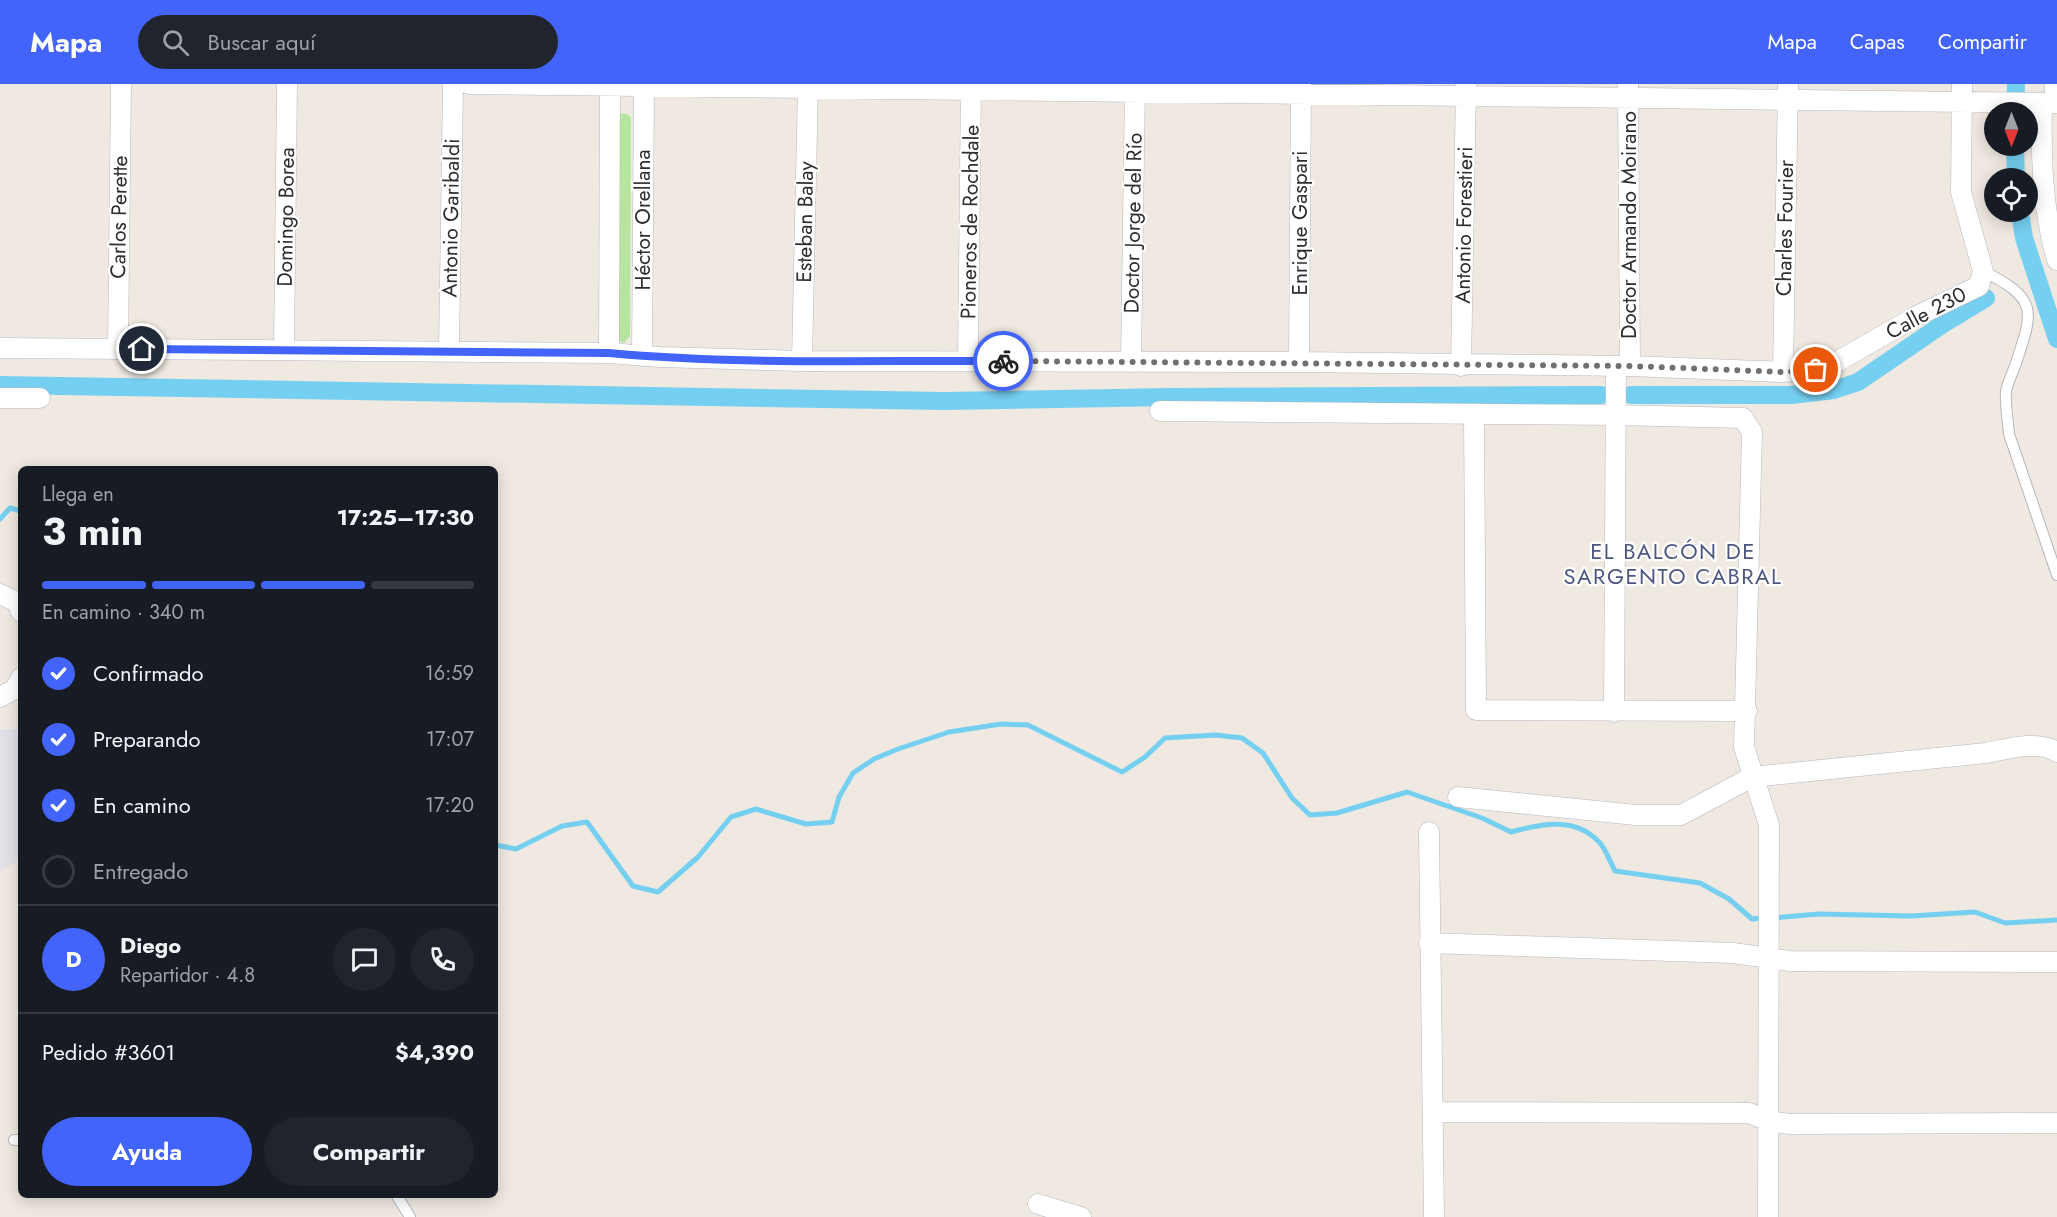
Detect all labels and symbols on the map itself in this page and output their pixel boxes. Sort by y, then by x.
north arrow [1984,102,2038,156]
street label: Doctor Armando Moirano [1614,111,1644,339]
street label: Pioneros de Rochdale [953,124,987,319]
street label: Doctor Jorge del Río [1116,132,1150,314]
street label: Antonio Garibaldi [435,138,467,298]
street label: Antonio Forestieri [1448,146,1480,304]
street label: Domingo Borea [270,147,302,287]
street label: Héctor Orellana [628,149,658,291]
street label: Enrique Gaspari [1285,151,1315,295]
street label: Carlos Perette [103,155,135,279]
street label: Charles Fourier [1769,159,1801,296]
street label: Esteban Balay [789,160,821,283]
street label: Calle 230 [1880,279,1972,347]
pin [116,323,167,374]
courier [973,331,1033,391]
pin [1790,344,1841,395]
district label: EL BALCÓN DE SARGENTO CABRAL [1564,535,1782,592]

